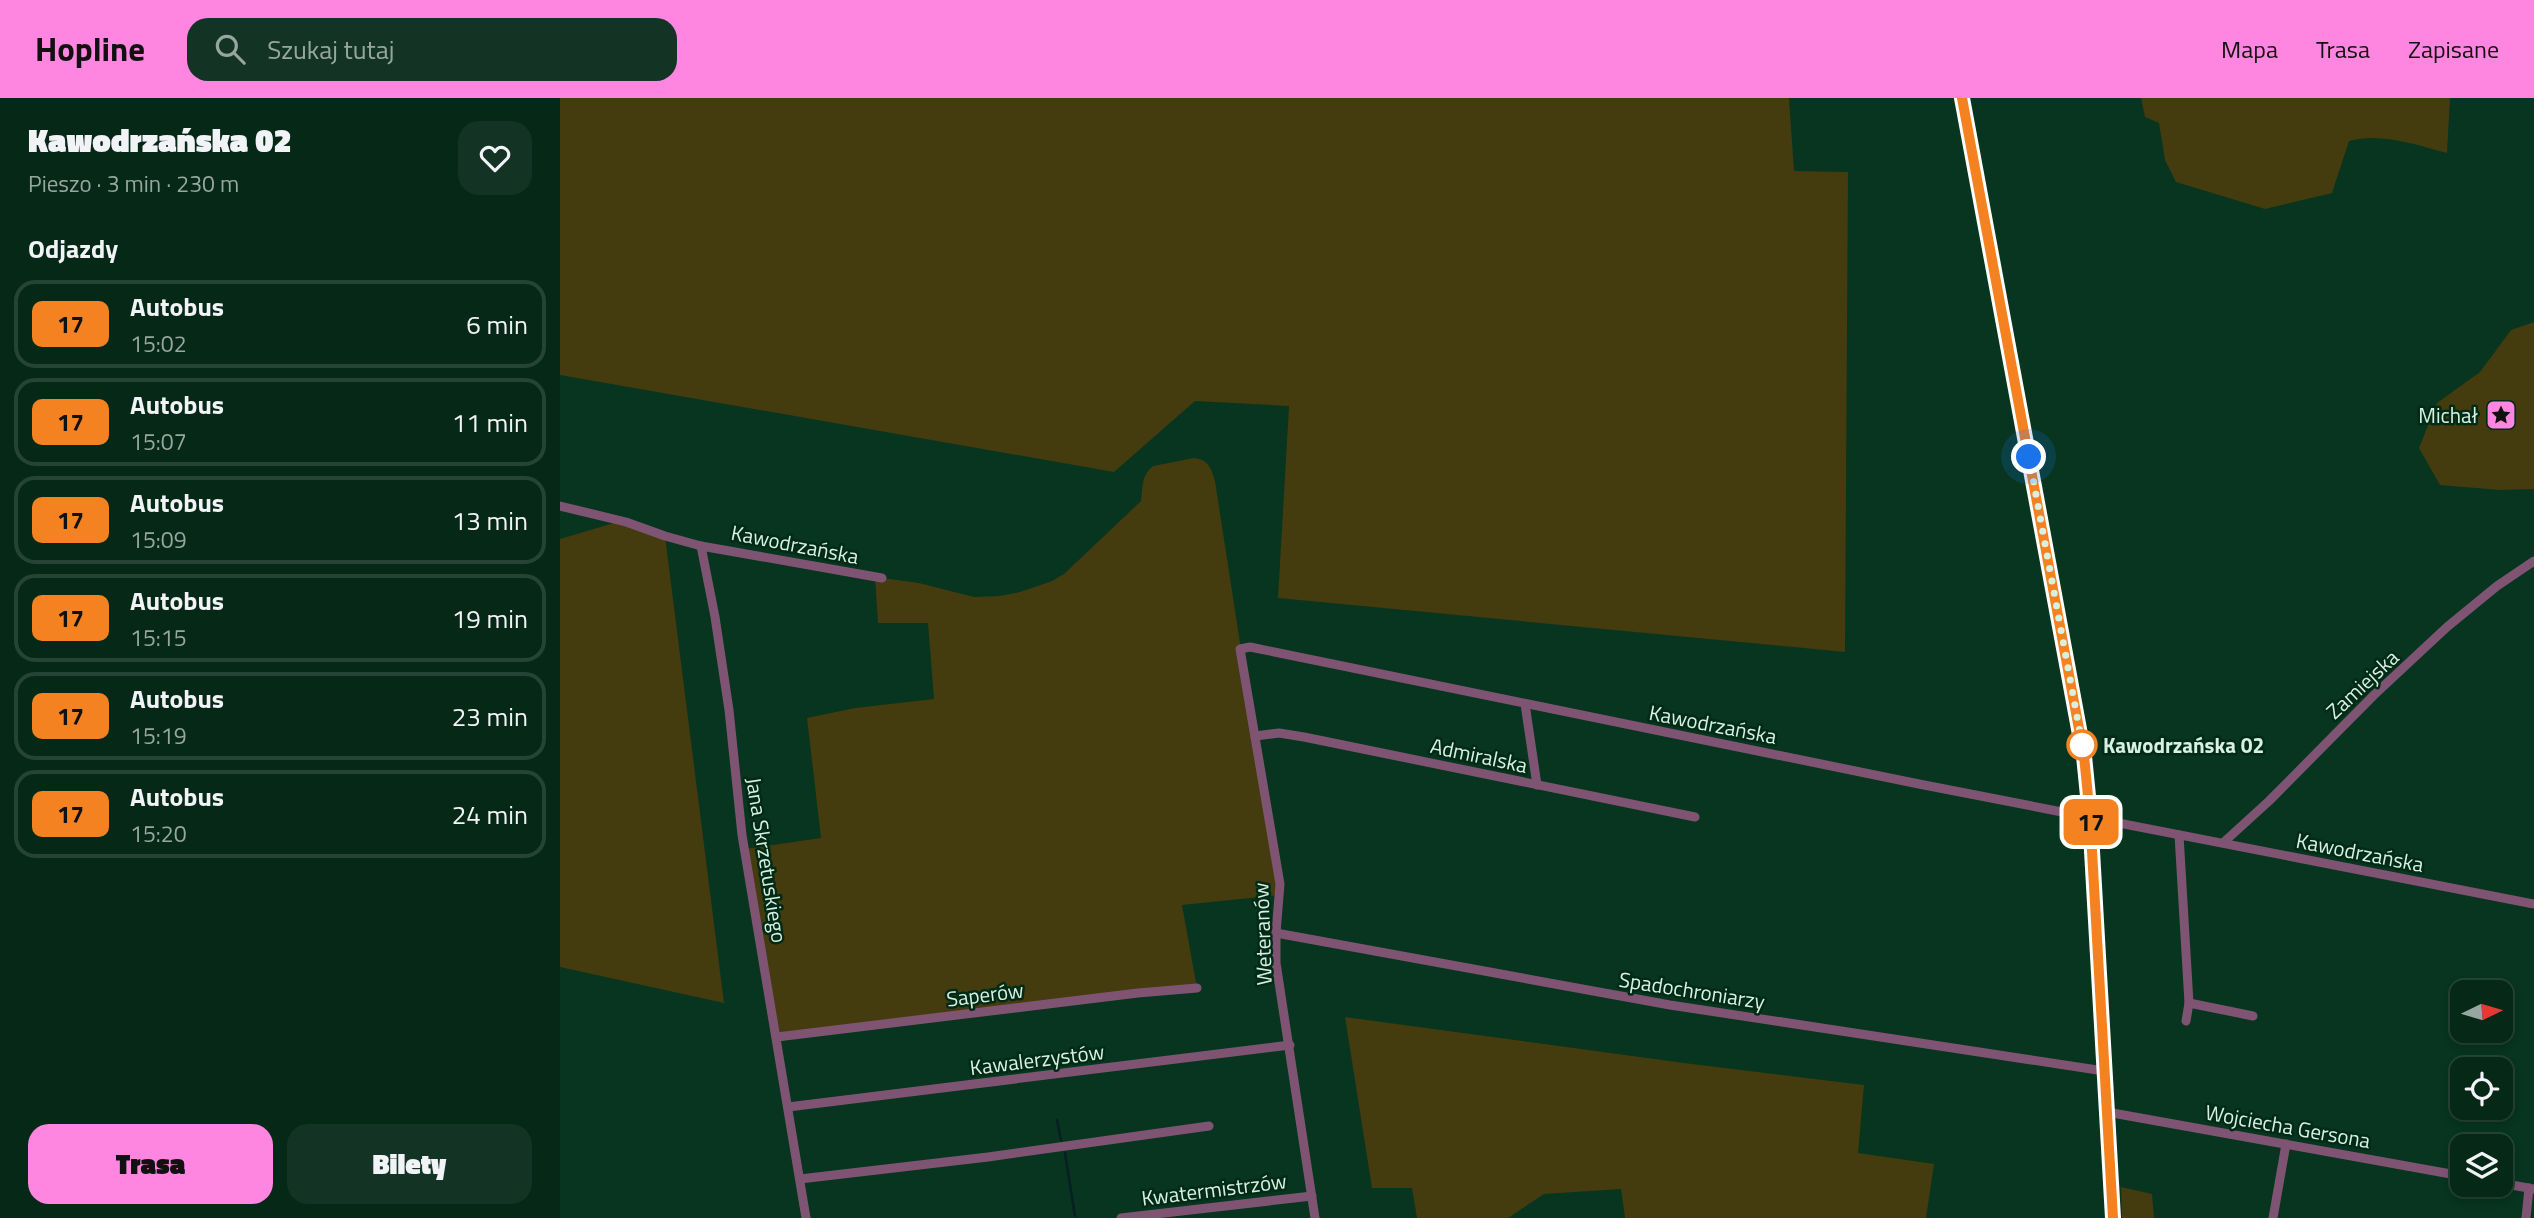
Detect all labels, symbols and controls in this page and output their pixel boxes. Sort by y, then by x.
search box [187,18,677,81]
text: Hopline [35,24,145,74]
icon: search [211,30,249,68]
text: Szukaj tutaj [267,30,394,69]
text: Mapa [2221,31,2278,67]
text: Trasa [2316,31,2370,67]
text: Zapisane [2408,31,2499,67]
text: Kawodrzańska 02 [28,115,292,165]
button: heart [458,121,532,195]
text: Pieszo · 3 min · 230 m [28,166,239,201]
text: Odjazdy [28,229,118,268]
text: Autobus [130,287,224,326]
text: 6 min [466,305,528,344]
text: 17 [57,306,84,342]
text: 15:02 [130,326,187,361]
text: Autobus [130,385,224,424]
place icon: Michał [2484,398,2518,432]
place label: Michał [2418,399,2478,431]
text: 11 min [452,403,528,442]
text: 17 [57,404,84,440]
text: 15:07 [130,424,187,459]
your location [2011,439,2046,474]
text: Autobus [130,483,224,522]
text: 13 min [452,501,528,540]
text: 17 [57,502,84,538]
street label: Kawodrzańska [728,516,862,572]
text: 15:09 [130,522,187,557]
text: Autobus [130,581,224,620]
text: 19 min [452,599,528,638]
text: 17 [57,600,84,636]
text: 15:15 [130,620,187,655]
street label: Zamiejska [2318,641,2406,726]
text: Autobus [130,679,224,718]
street label: Kawodrzańska [1646,696,1780,752]
text: 23 min [452,697,528,736]
text: 17 [57,698,84,734]
text: 15:19 [130,718,187,753]
street label: Admiralska [1427,729,1531,781]
place label: Kawodrzańska 02 [2103,729,2264,761]
marker: Kawodrzańska 02 [2067,730,2097,760]
street label: Jana Skrzetuskiego [738,775,796,945]
text: Autobus [130,777,224,816]
text: 24 min [452,795,528,834]
text: 17 [57,796,84,832]
line badge: 17 [2060,799,2122,845]
text: 17 [2078,804,2104,840]
text: 15:20 [130,816,187,851]
street label: Kawodrzańska [2293,824,2427,880]
street label: Weteranów [1244,882,1280,986]
street label: Spadochroniarzy [1617,963,1767,1017]
street label: Saperów [945,973,1025,1015]
north arrow [2450,980,2513,1043]
map controls [2450,980,2513,1197]
street label: Kawalerzystów [968,1035,1106,1083]
button: locate [2450,1057,2513,1120]
street label: Wojciecha Gersona [2203,1096,2374,1156]
button: Trasa [28,1124,273,1204]
button: Bilety [287,1124,532,1204]
button: layers [2450,1134,2513,1197]
street label: Kwatermistrzów [1140,1164,1288,1214]

